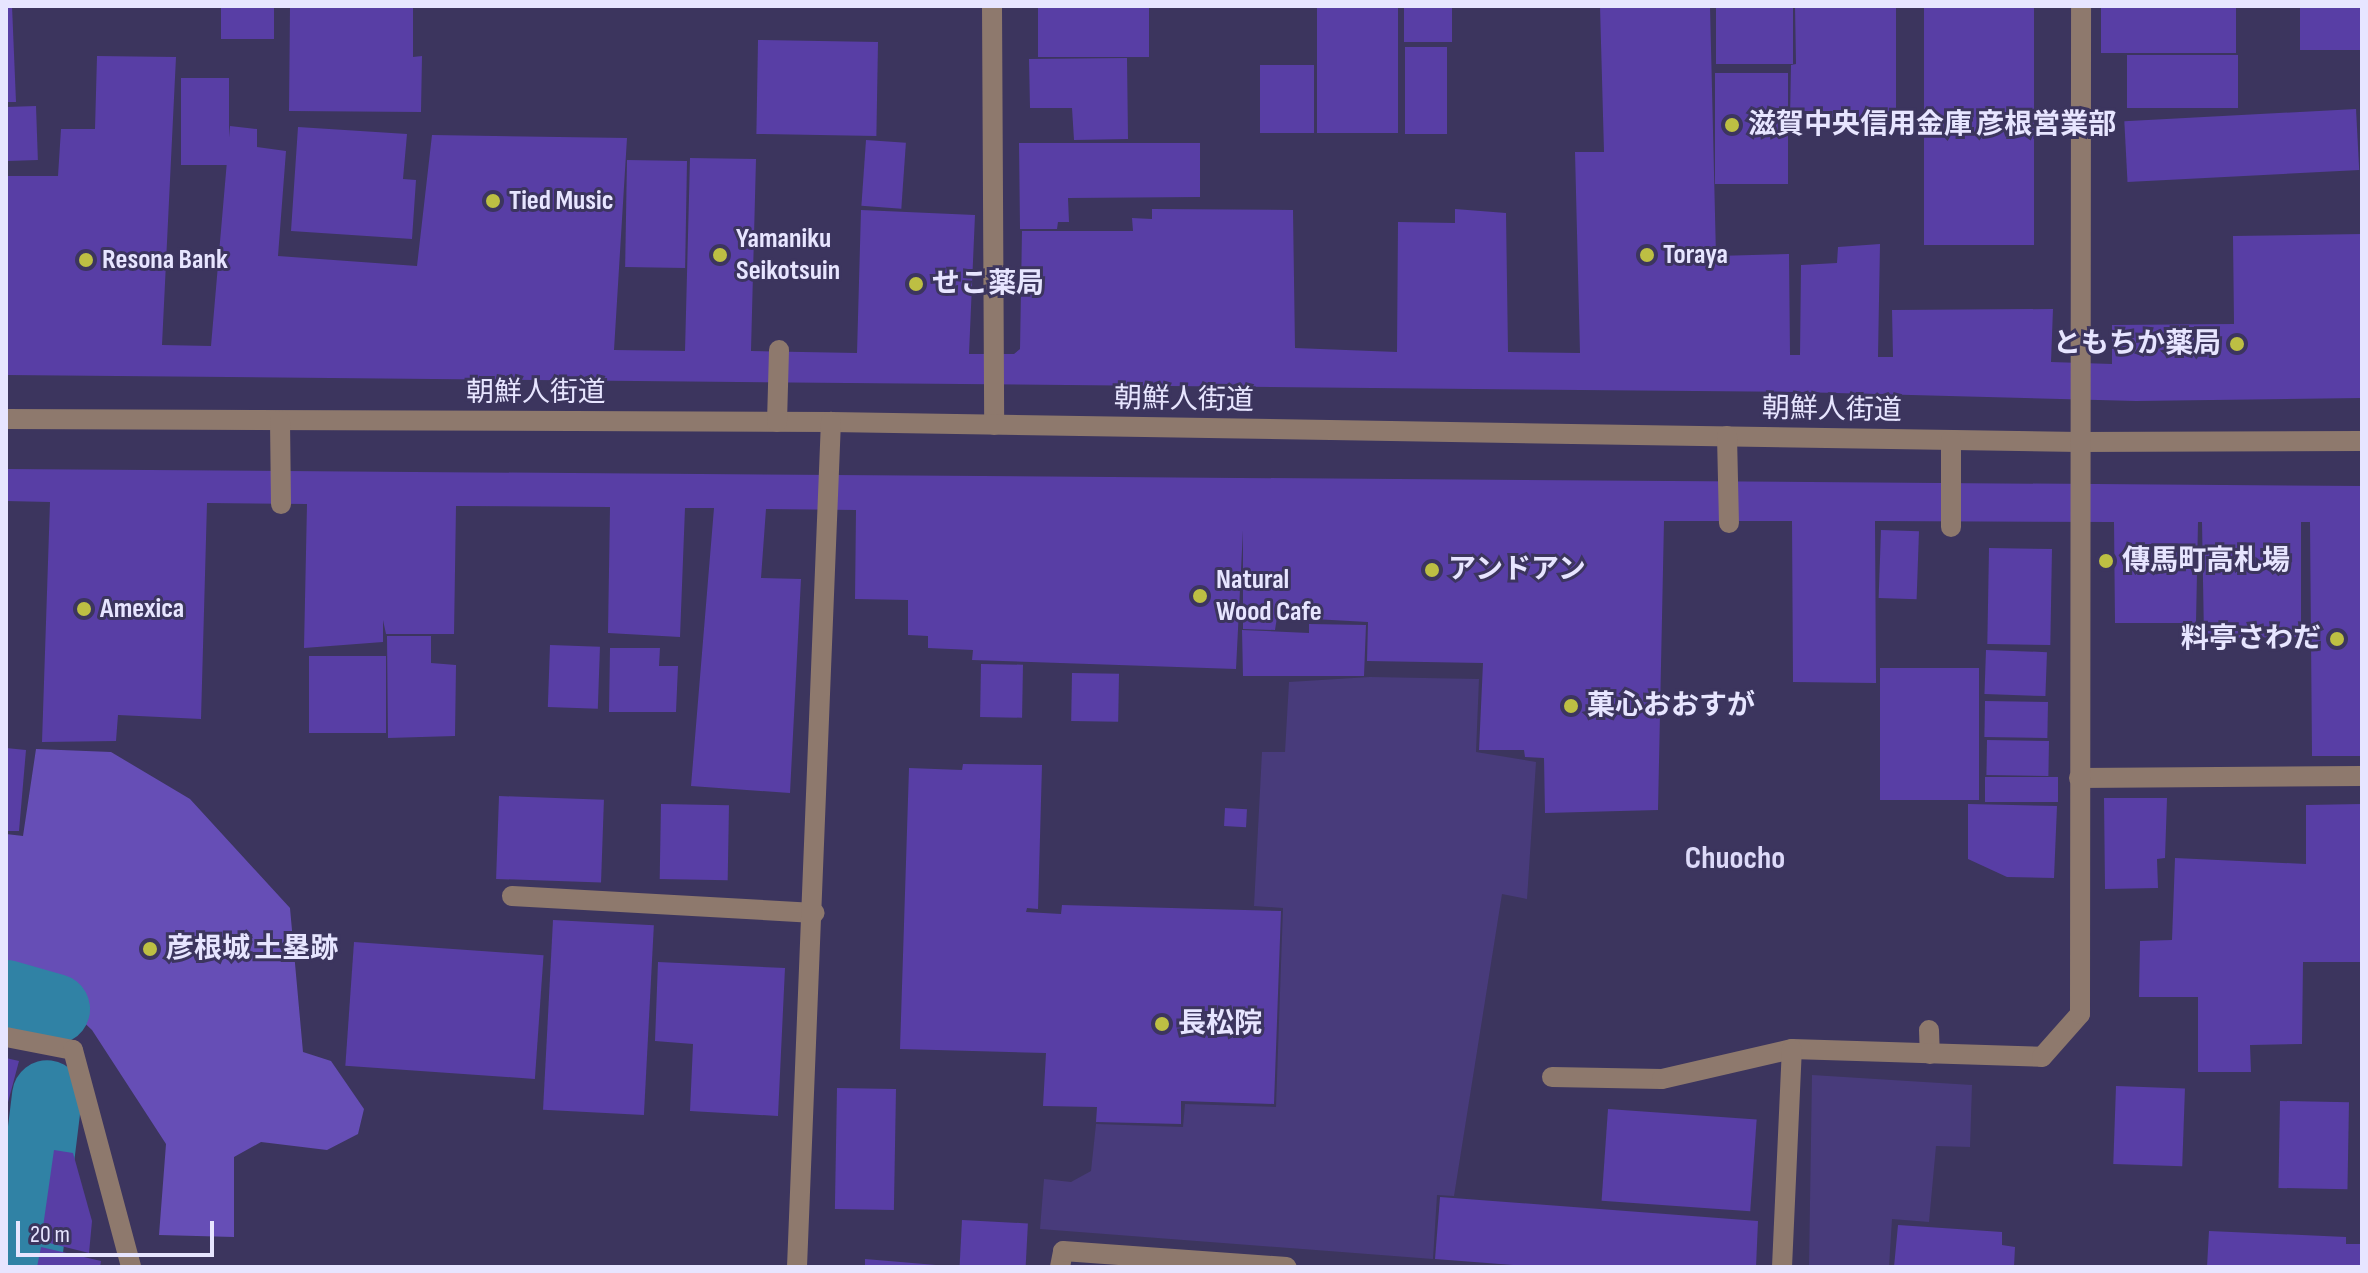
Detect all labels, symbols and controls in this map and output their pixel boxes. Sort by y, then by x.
place label: 滋賀中央信用金庫 彦根営業部 [1748,108,2116,142]
marker: 滋賀中央信用金庫 彦根営業部 [1723,116,1741,134]
place label: Tied Music [509,184,614,218]
marker: Tied Music [484,192,502,210]
place label: Yamaniku Seikotsuin [736,222,840,288]
place label: Toraya [1663,238,1728,272]
place label: Resona Bank [102,243,228,277]
marker: Yamaniku Seikotsuin [711,246,729,264]
marker: Toraya [1638,246,1656,264]
marker: Resona Bank [77,251,95,269]
place label: せこ薬局 [932,267,1044,301]
marker: せこ薬局 [907,275,925,293]
place label: ともちか薬局 [2053,327,2221,361]
marker: ともちか薬局 [2228,335,2246,353]
street label: 朝鮮人街道 [466,376,606,410]
street label: 朝鮮人街道 [1114,382,1254,418]
street label: 朝鮮人街道 [1762,392,1902,428]
place label: 傳馬町高札場 [2122,544,2290,578]
marker: 傳馬町高札場 [2097,552,2115,570]
place label: アンドアン [1448,553,1588,587]
marker: アンドアン [1423,561,1441,579]
place label: Natural Wood Cafe [1216,563,1322,629]
marker: Natural Wood Cafe [1191,587,1209,605]
place label: Amexica [100,592,184,626]
marker: Amexica [75,600,93,618]
place label: 料亭さわだ [2181,622,2321,656]
marker: 料亭さわだ [2328,630,2346,648]
place label: 菓心おおすが [1587,689,1755,723]
marker: 菓心おおすが [1562,697,1580,715]
district label: Chuocho [1685,840,1785,878]
place label: 彦根城 土塁跡 [166,932,338,966]
marker: 彦根城 土塁跡 [141,940,159,958]
place label: 長松院 [1178,1007,1262,1041]
marker: 長松院 [1153,1015,1171,1033]
scale bar [20,1205,218,1255]
text: 20 m [30,1220,70,1249]

